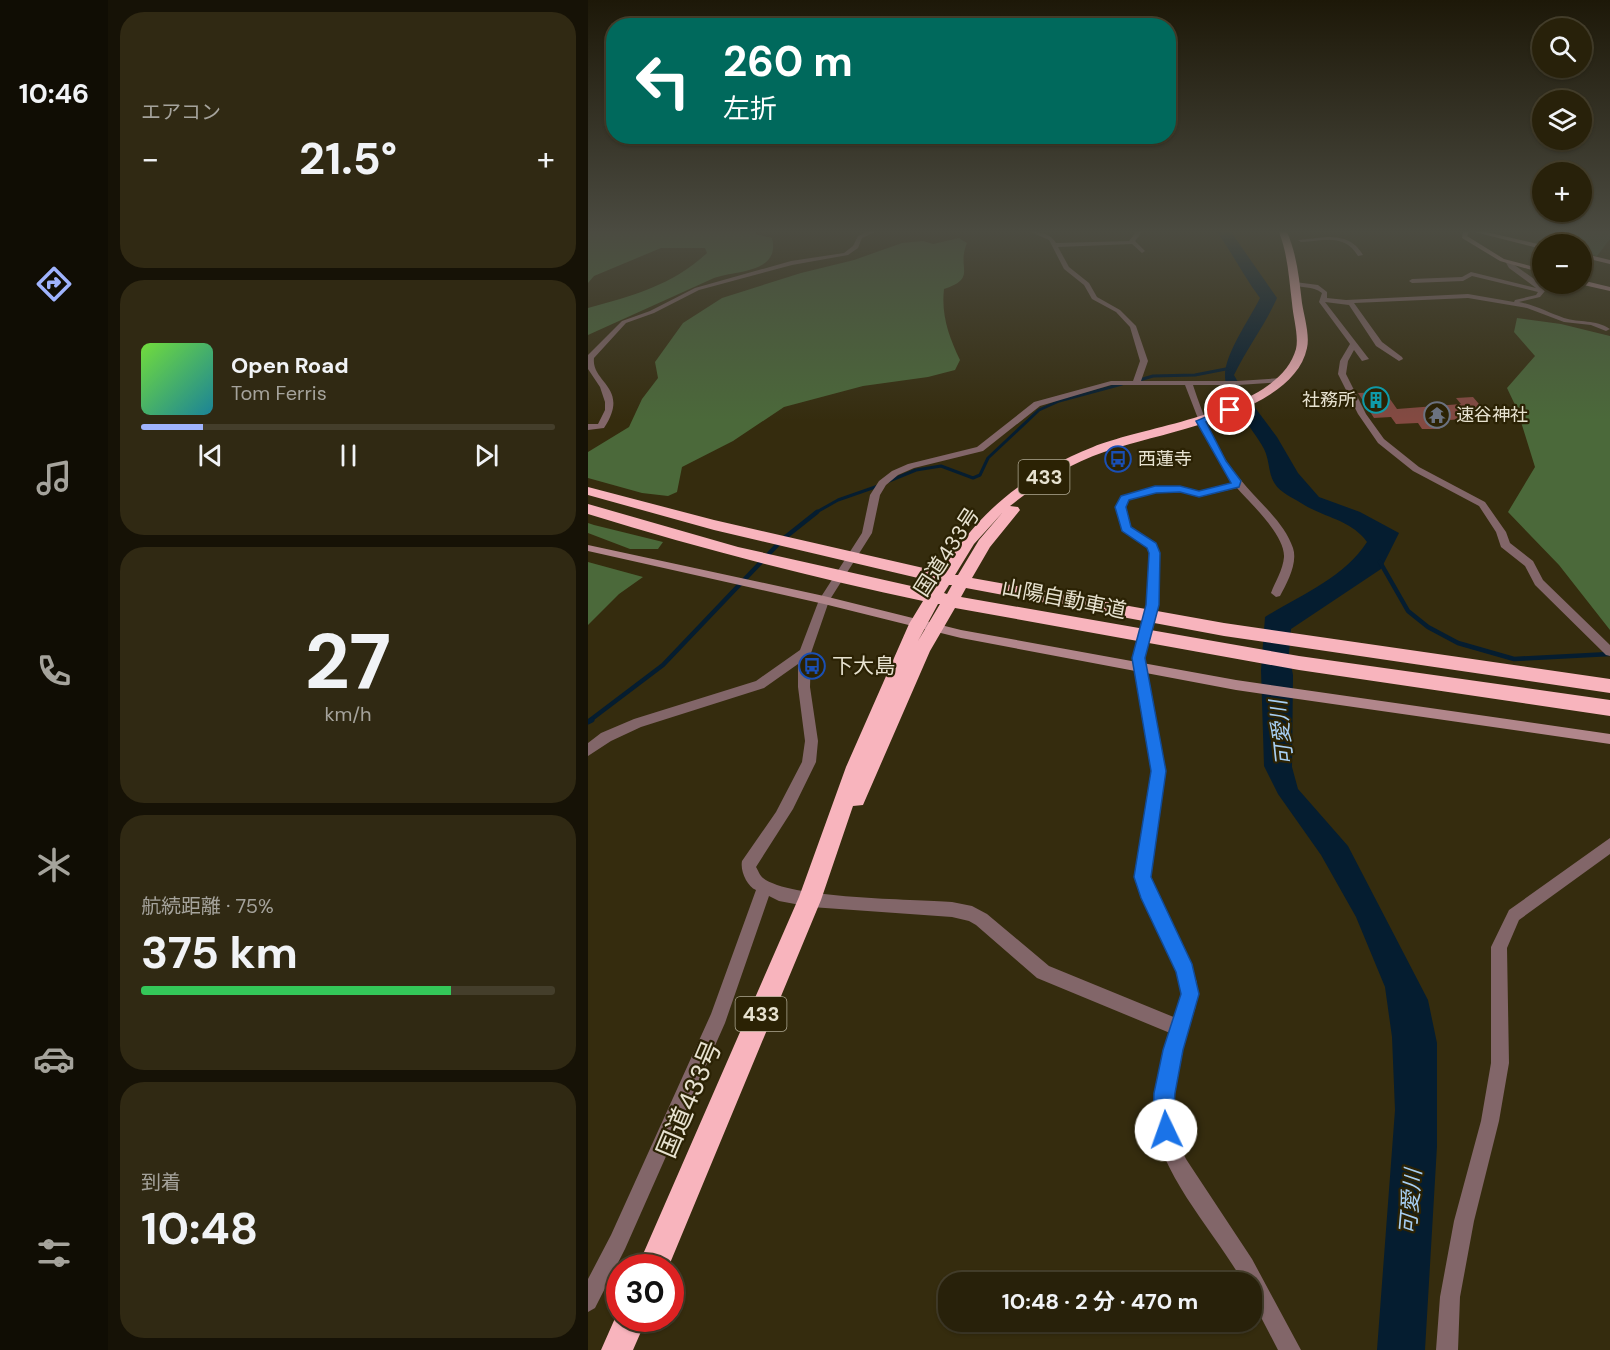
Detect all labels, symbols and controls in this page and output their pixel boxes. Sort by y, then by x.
map controls [1532,18,1592,294]
button: search [1532,18,1592,78]
text: 260 m [723,34,853,89]
icon: left [624,42,702,120]
text: 10:46 [19,76,89,111]
button: layers [1532,90,1592,150]
text: 左折 [723,91,777,126]
text: エアコン [141,99,221,125]
text: 21.5° [299,129,397,188]
text: − [141,137,159,180]
text: + [537,137,555,180]
button: + [1532,162,1592,222]
button: − [1532,234,1592,294]
icon: directions [33,263,75,305]
text: Open Road [231,351,349,380]
text: Tom Ferris [231,380,327,406]
pin [1204,384,1255,435]
building icon: 社務所 [1361,385,1391,415]
place label: 社務所 [1302,388,1356,412]
icon: arrive [1213,393,1246,426]
temple icon: 速谷神社 [1422,400,1452,430]
place label: 速谷神社 [1456,403,1528,427]
icon: previous [194,439,227,472]
icon: pause [332,439,365,472]
icon: next [470,439,503,472]
bus stop icon: 西蓮寺 [1103,444,1133,474]
place label: 西蓮寺 [1138,447,1192,471]
icon: music [33,457,75,499]
road number: 433 [1018,460,1070,494]
street label: 国道433号 [908,502,986,602]
street label: 山陽自動車道 [999,573,1129,625]
text: 27 [305,611,391,712]
icon: phone [33,650,75,692]
bus stop icon: 下大島 [797,651,827,681]
place label: 下大島 [832,652,895,680]
water label: 可愛川 [1263,697,1299,767]
text: km/h [324,701,372,727]
icon: climate [33,844,75,886]
text: 航続距離 · 75% [141,893,274,919]
text: 375 km [141,923,298,982]
road number: 433 [736,997,786,1031]
street label: 国道433号 [649,1035,729,1163]
icon: car [33,1038,75,1080]
position arrow [1134,1098,1198,1162]
water label: 可愛川 [1393,1166,1428,1236]
text: 到着 [141,1169,181,1195]
text: 10:48 [141,1199,258,1258]
icon: filters [33,1232,75,1274]
speed limit sign: 30 [606,1254,684,1332]
text: 10:48 · 2 分 · 470 m [1002,1287,1198,1316]

